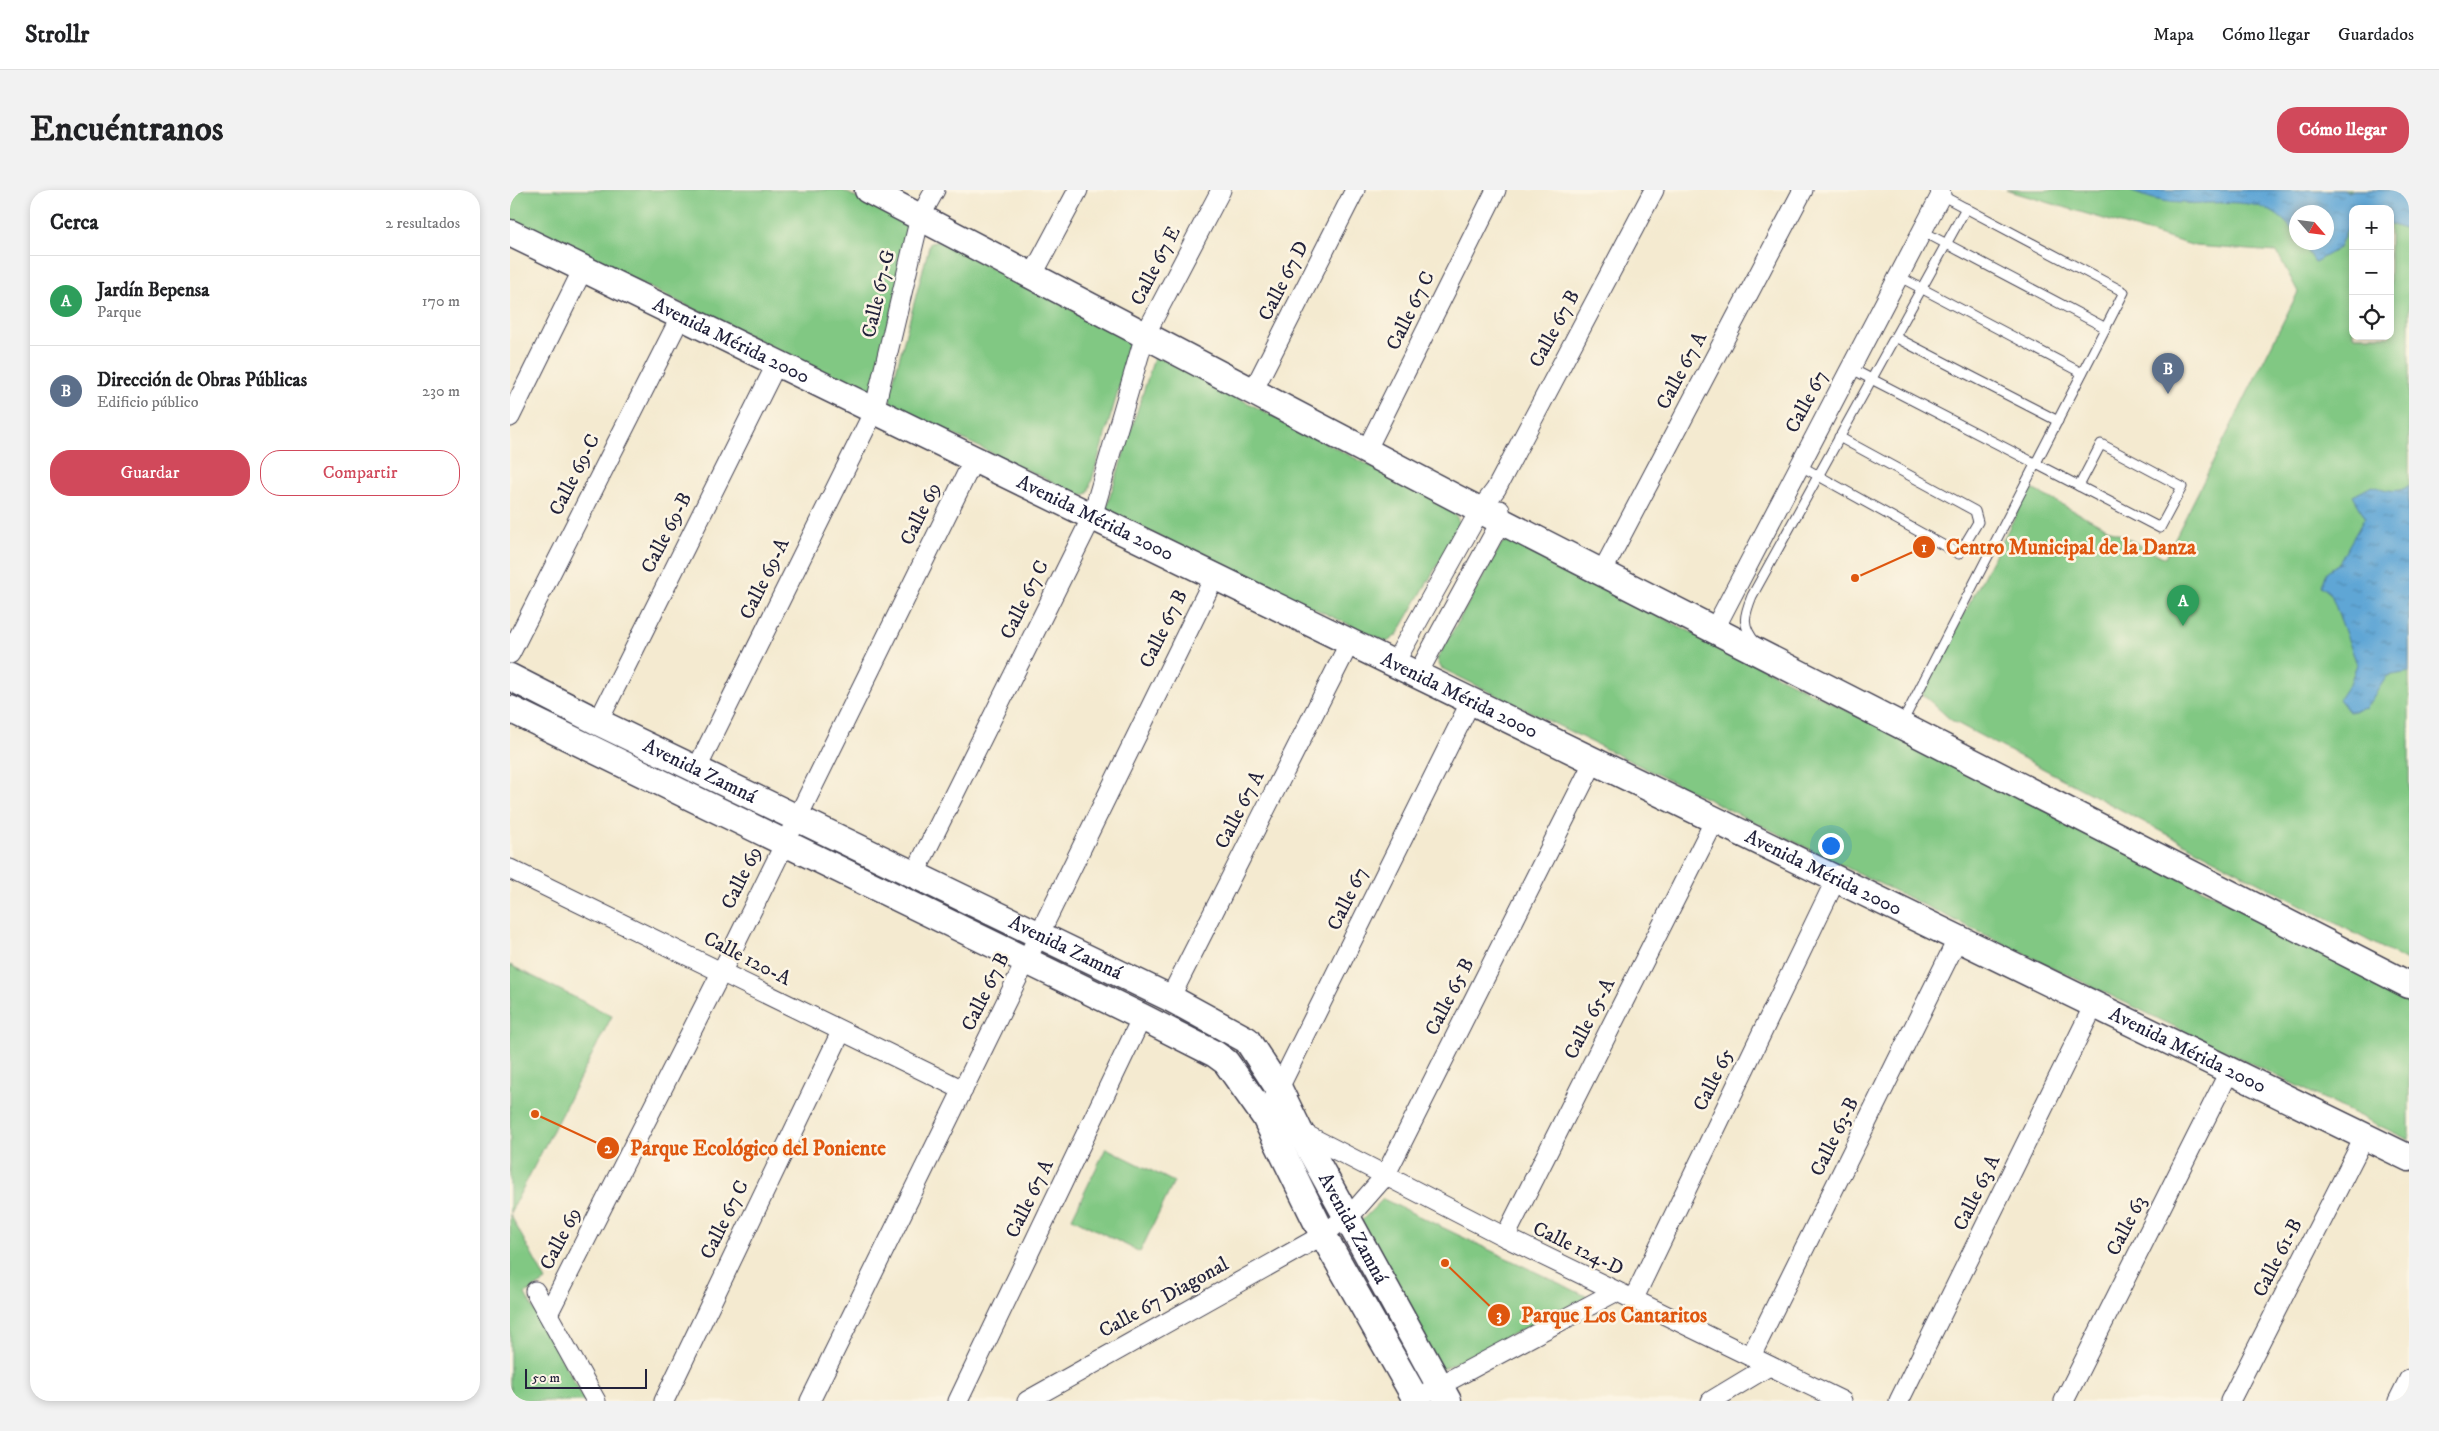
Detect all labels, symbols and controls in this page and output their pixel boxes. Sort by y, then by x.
text: Strollr [25,20,89,50]
text: Mapa [2153,24,2194,46]
text: Cómo llegar [2222,24,2310,46]
text: Guardados [2338,24,2414,46]
button: Cómo llegar [2277,107,2409,153]
text: Encuéntranos [30,108,224,152]
north arrow [2289,205,2334,250]
map controls [2349,205,2394,340]
button: + [2349,205,2394,250]
text: Cerca [50,210,98,236]
text: 2 resultados [385,213,460,233]
street label: Calle 67 E [1125,222,1187,310]
street label: Calle 67 D [1253,237,1315,325]
street label: Calle 67-G [857,248,901,340]
button: − [2349,250,2394,295]
street label: Calle 67 C [1381,267,1441,355]
text: Jardín Bepensa [97,279,209,302]
street label: Calle 67 B [1524,286,1586,372]
text: A [61,291,71,311]
text: 170 m [422,291,460,311]
street label: Avenida Mérida 2000 [649,292,814,390]
button: locate [2349,295,2394,340]
text: Parque [97,302,141,322]
street label: Calle 67 A [1651,328,1713,414]
pin: B [2152,353,2184,394]
street label: Calle 67 [1780,366,1834,438]
text: Dirección de Obras Públicas [97,369,307,392]
text: B [61,381,71,401]
text: 230 m [422,381,460,401]
text: Edificio público [97,392,198,412]
street label: Calle 69-C [544,430,606,520]
button: Guardar [50,450,250,496]
button: Compartir [260,450,460,496]
street label: Avenida Mérida 2000 [1013,469,1178,567]
street label: Calle 69 [895,479,947,549]
street label: Calle 69-B [636,488,698,578]
callout: Centro Municipal de la Danza [1911,529,2206,565]
street label: Calle 69-A [735,534,796,624]
text: Centro Municipal de la Danza [1946,535,2197,561]
text: 1 [1921,538,1927,557]
street label: Calle 67 C [995,556,1055,644]
pin: A [2167,585,2199,626]
street label: Calle 67 B [1134,586,1194,672]
street label: Avenida Mérida 2000 [1377,647,1542,744]
street label: Avenida Zamná [639,733,761,809]
street label: Calle 67 A [1210,767,1270,853]
street label: Avenida Mérida 2000 [1741,824,1906,922]
your location [1818,833,1844,859]
street label: Calle 69 [716,843,768,913]
street label: Calle 67 [1322,863,1374,935]
street label: Avenida Zamná [1005,910,1127,986]
street label: Calle 120-A [699,926,795,992]
street label: Calle 67 B [956,949,1016,1035]
street label: Calle 65 B [1420,954,1480,1040]
street label: Calle 65-A [1559,974,1621,1064]
street label: Avenida Mérida 2000 [2105,1001,2270,1099]
street label: Calle 65 [1688,1045,1740,1115]
street label: Calle 63-B [1805,1093,1865,1181]
callout: Parque Ecológico del Poniente [595,1130,896,1166]
text: Parque Ecológico del Poniente [630,1136,886,1162]
text: 2 [604,1139,612,1158]
street label: Calle 63 A [1948,1151,2006,1235]
street label: Calle 67 A [1000,1155,1060,1242]
street label: Avenida Zamná [1312,1168,1394,1289]
street label: Calle 67 C [695,1176,755,1264]
street label: Calle 63 [2101,1192,2153,1260]
street label: Calle 69 [535,1204,587,1274]
street label: Calle 61-B [2248,1215,2308,1301]
street label: Calle 124-D [1528,1216,1628,1282]
street label: Calle 67 Diagonal [1095,1252,1233,1344]
callout: Parque Los Cantaritos [1486,1297,1717,1333]
text: Parque Los Cantaritos [1521,1303,1707,1329]
text: 3 [1496,1306,1502,1325]
scale bar [525,1366,648,1389]
text: 50 m [532,1369,560,1387]

